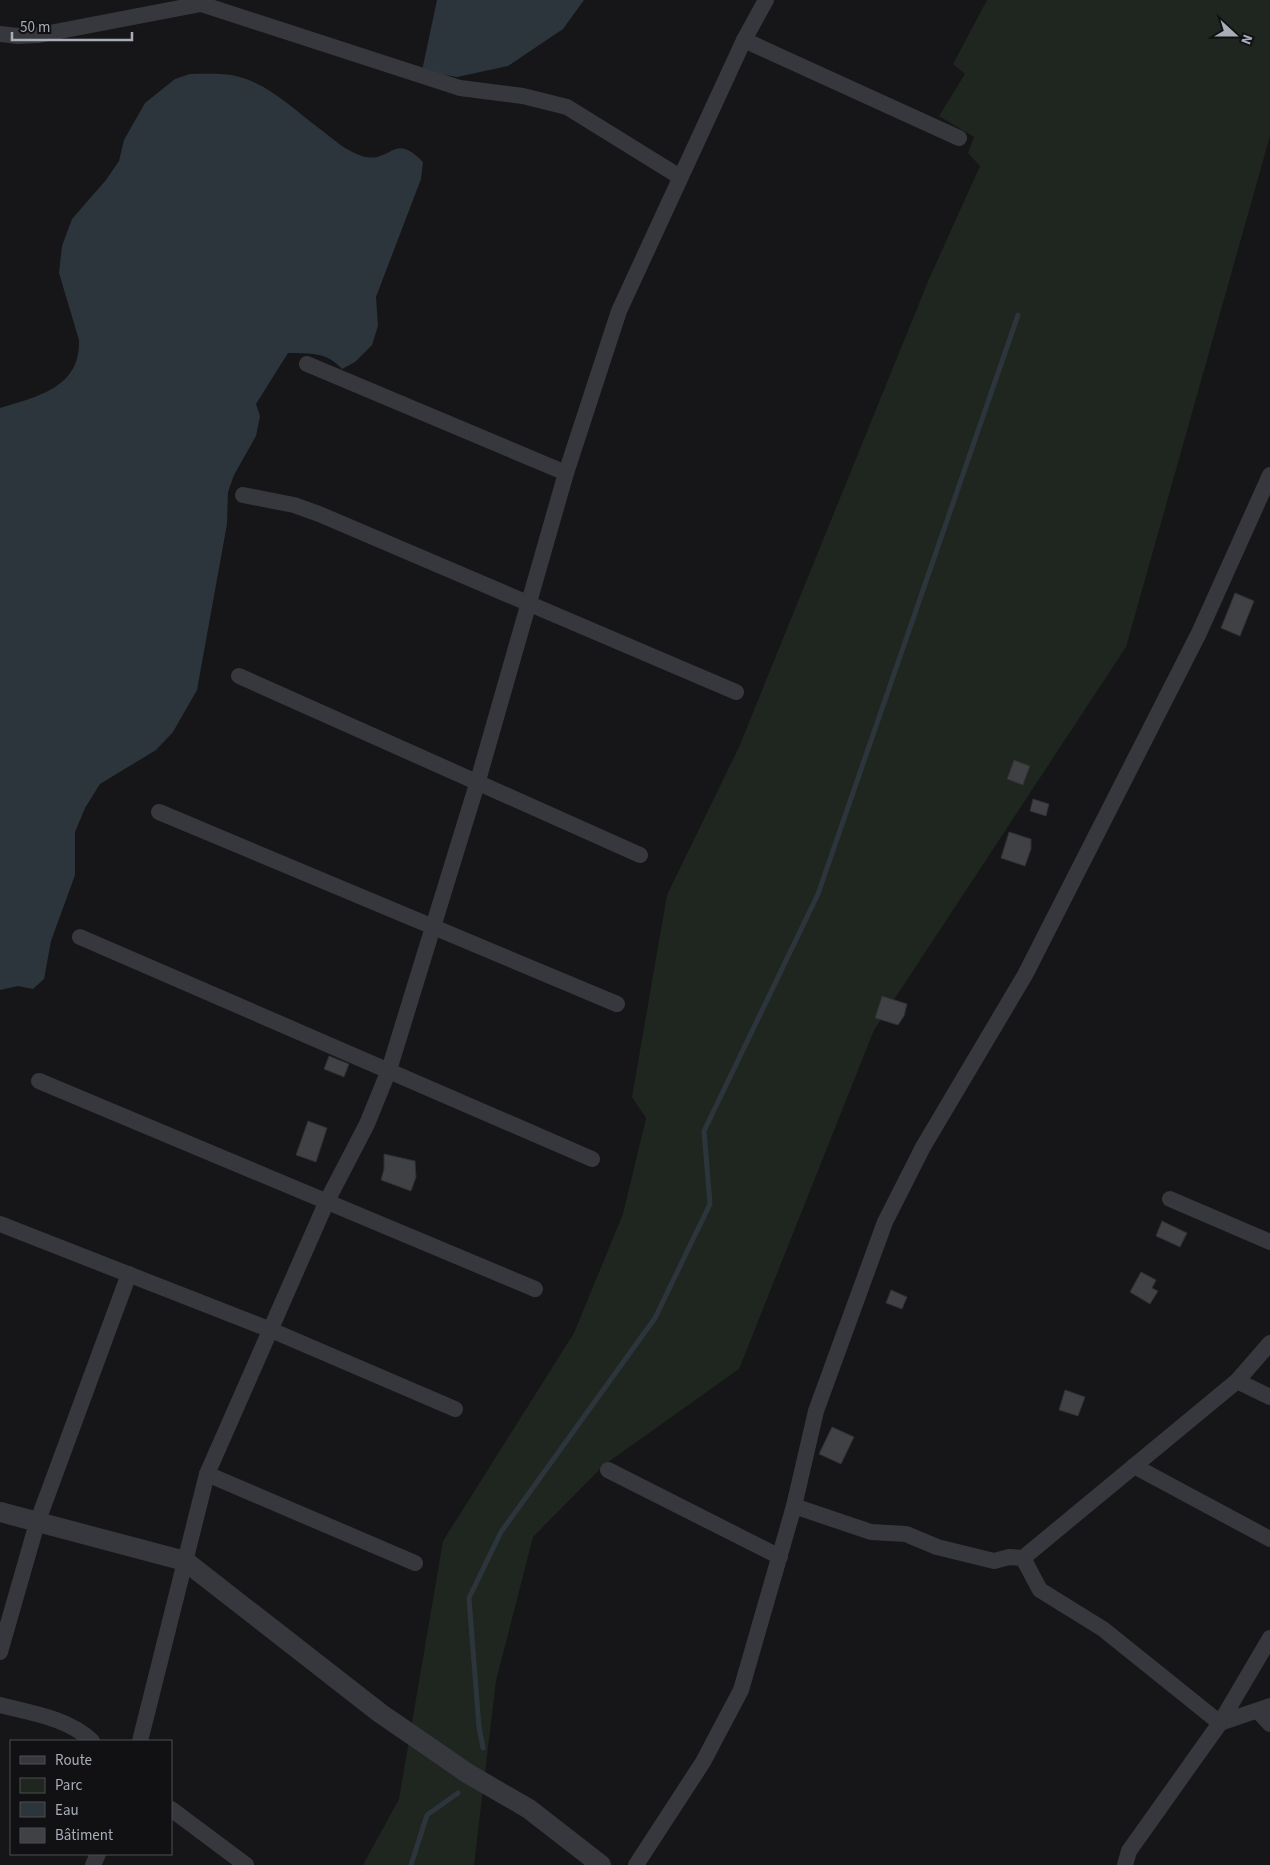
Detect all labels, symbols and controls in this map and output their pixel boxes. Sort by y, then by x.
scale bar [12,10,132,42]
north arrow [1210,10,1260,60]
text: 50 m [20,17,50,38]
text: N [1235,31,1257,47]
legend [10,1740,172,1855]
text: Route [55,1750,92,1771]
text: Parc [55,1775,82,1796]
text: Eau [55,1800,79,1821]
text: Bâtiment [55,1825,113,1846]

